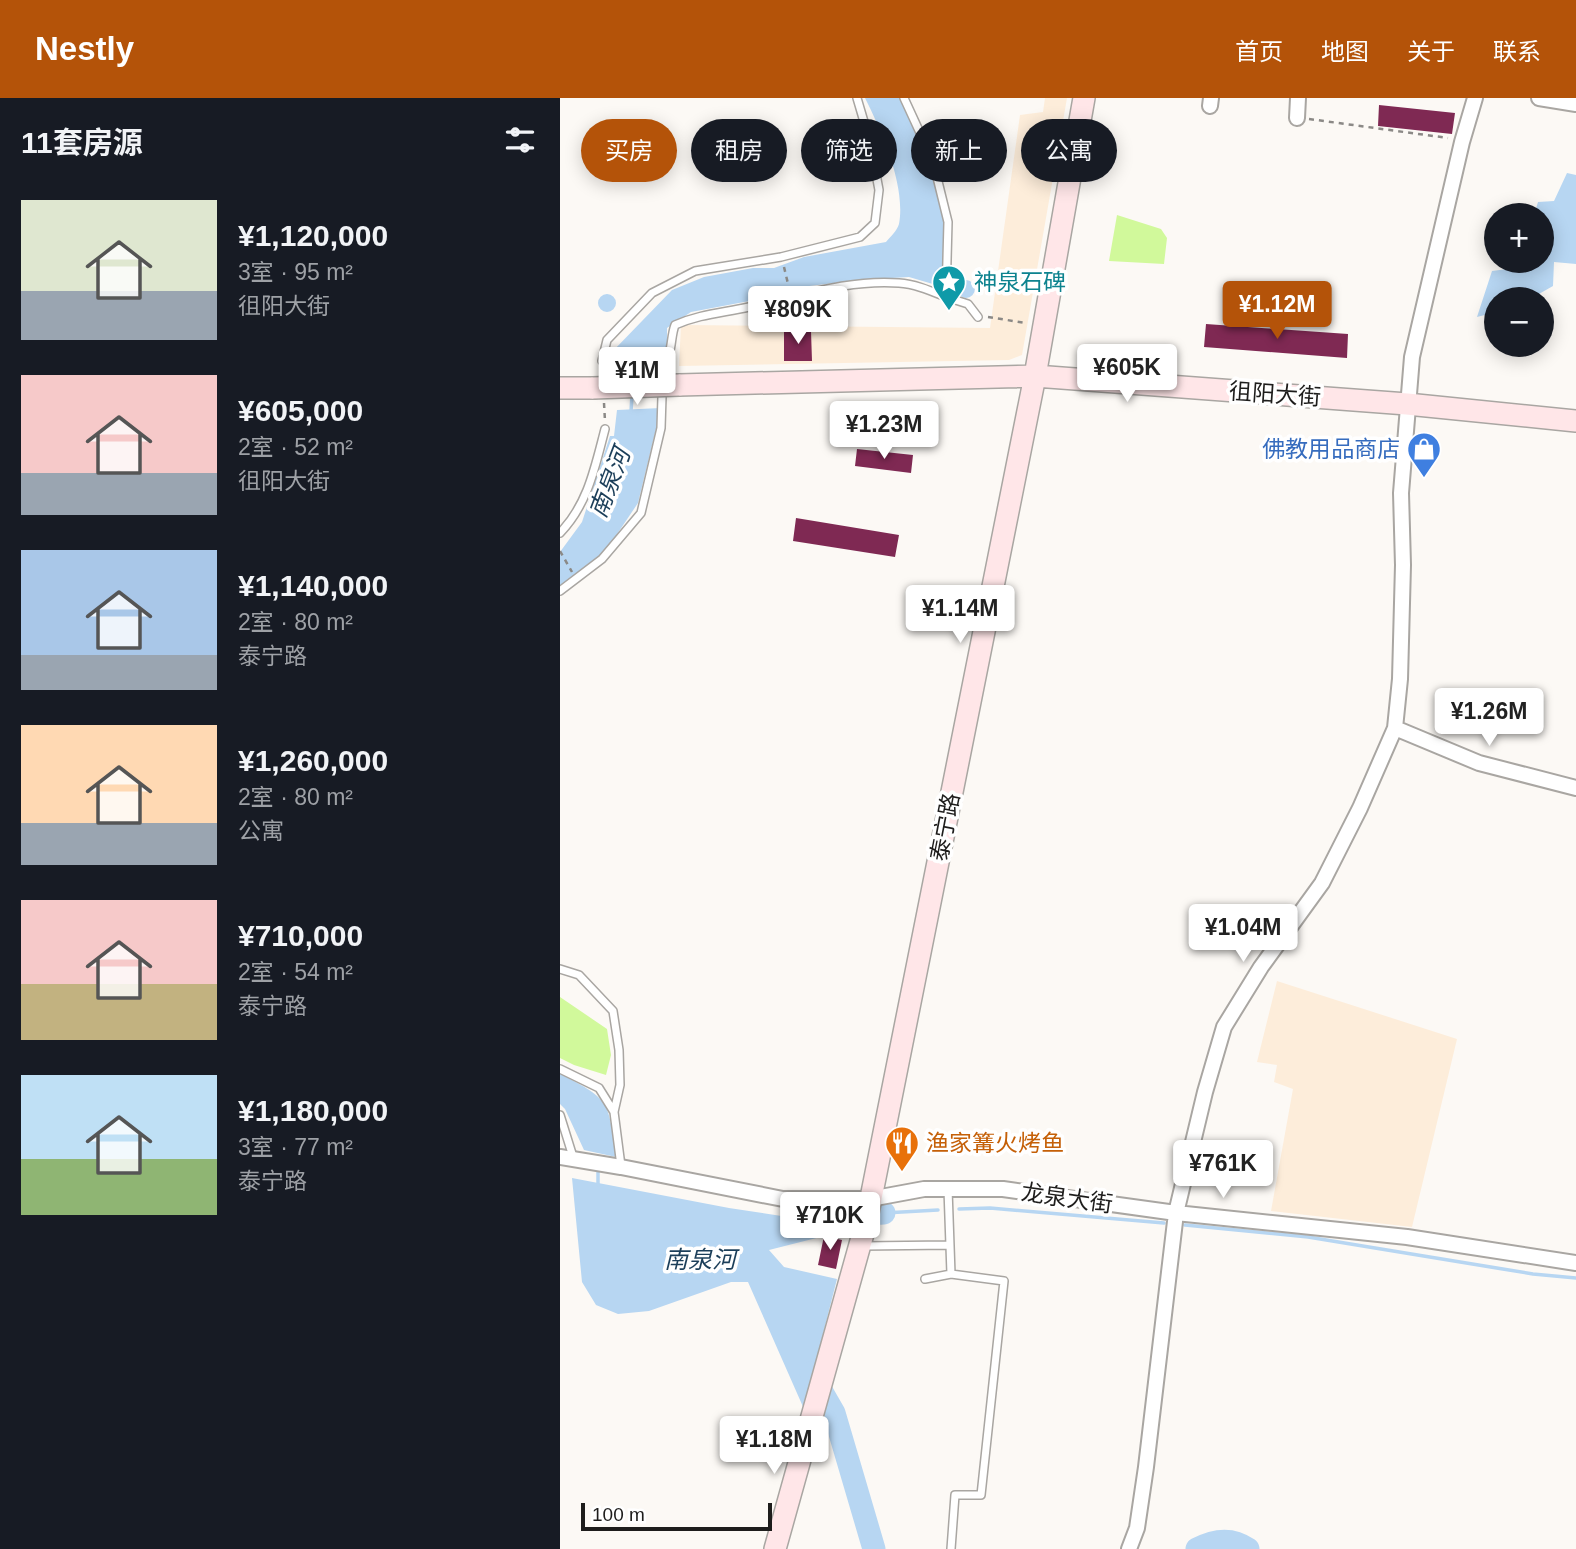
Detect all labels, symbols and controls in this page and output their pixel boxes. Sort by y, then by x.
text: Nestly [35,30,134,67]
text: 首页 [1235,38,1283,65]
text: 地图 [1321,38,1369,65]
text: 关于 [1407,38,1455,65]
text: 联系 [1493,38,1541,65]
chip: 买房 [581,119,677,182]
chip: 租房 [691,119,787,182]
chip: 筛选 [801,119,897,182]
chip: 新上 [911,119,1007,182]
chip: 公寓 [1021,119,1117,182]
icon: filters [501,121,539,159]
text: 11套房源 [21,126,143,159]
map controls [1484,203,1554,357]
button: + [1484,203,1554,273]
text: ¥1,120,000 [238,219,388,252]
icon: home [77,228,161,312]
text: 3室 · 95 m² [238,259,353,285]
place icon: 神泉石碑 [930,263,968,312]
place label: 神泉石碑 [974,269,1066,295]
pin: ¥1.12M [1220,282,1334,341]
pin: ¥809K [749,286,847,346]
button: − [1484,287,1554,357]
text: ¥1.12M [1239,291,1315,317]
text: 徂阳大街 [238,293,330,319]
text: ¥809K [764,296,832,322]
pin: ¥605K [1078,344,1176,404]
pin: ¥1M [603,348,671,407]
text: ¥605K [1093,354,1161,380]
text: ¥1M [615,357,659,383]
street label: 徂阳大街 [1228,378,1322,410]
text: ¥605,000 [238,394,363,427]
pin: ¥1.23M [827,402,941,461]
icon: home [77,403,161,487]
text: ¥1.23M [846,411,922,437]
shop icon: 佛教用品商店 [1405,430,1443,479]
text: 2室 · 52 m² [238,434,353,460]
place label: 佛教用品商店 [1262,436,1400,462]
water label: 南泉河 [584,441,636,521]
text: 徂阳大街 [238,468,330,494]
text: ¥1,140,000 [238,569,388,602]
icon: home [77,578,161,662]
pin: ¥1.14M [903,586,1017,645]
text: ¥1.14M [922,595,998,621]
text: 2室 · 80 m² [238,609,353,635]
text: 泰宁路 [238,643,307,669]
pin: ¥1.26M [1432,688,1546,748]
text: ¥1.26M [1451,698,1527,724]
text: ¥1,260,000 [238,744,388,777]
icon: home [77,753,161,837]
text: 2室 · 80 m² [238,784,353,810]
street label: 泰宁路 [926,791,964,863]
text: 公寓 [238,818,284,844]
pin: ¥1.04M [1186,904,1300,964]
text: ¥1.04M [1205,914,1281,940]
text: ¥710,000 [238,919,363,952]
icon: home [77,928,161,1012]
text: 2室 · 54 m² [238,959,353,985]
text: 泰宁路 [238,993,307,1019]
text: ¥1,180,000 [238,1094,388,1127]
icon: home [77,1103,161,1187]
restaurant icon: 渔家篝火烤鱼 [883,1124,921,1173]
place label: 渔家篝火烤鱼 [926,1130,1064,1156]
text: 3室 · 77 m² [238,1134,353,1160]
pin: ¥761K [1174,1140,1272,1200]
text: ¥761K [1189,1150,1257,1176]
text: 泰宁路 [238,1168,307,1194]
street label: 龙泉大街 [1020,1179,1114,1217]
pin: ¥710K [781,1192,879,1252]
text: ¥710K [796,1202,864,1228]
water label: 南泉河 [664,1246,740,1273]
pin: ¥1.18M [717,1416,831,1476]
text: ¥1.18M [736,1426,812,1452]
scale bar [581,1500,772,1532]
text: 100 m [592,1504,645,1525]

